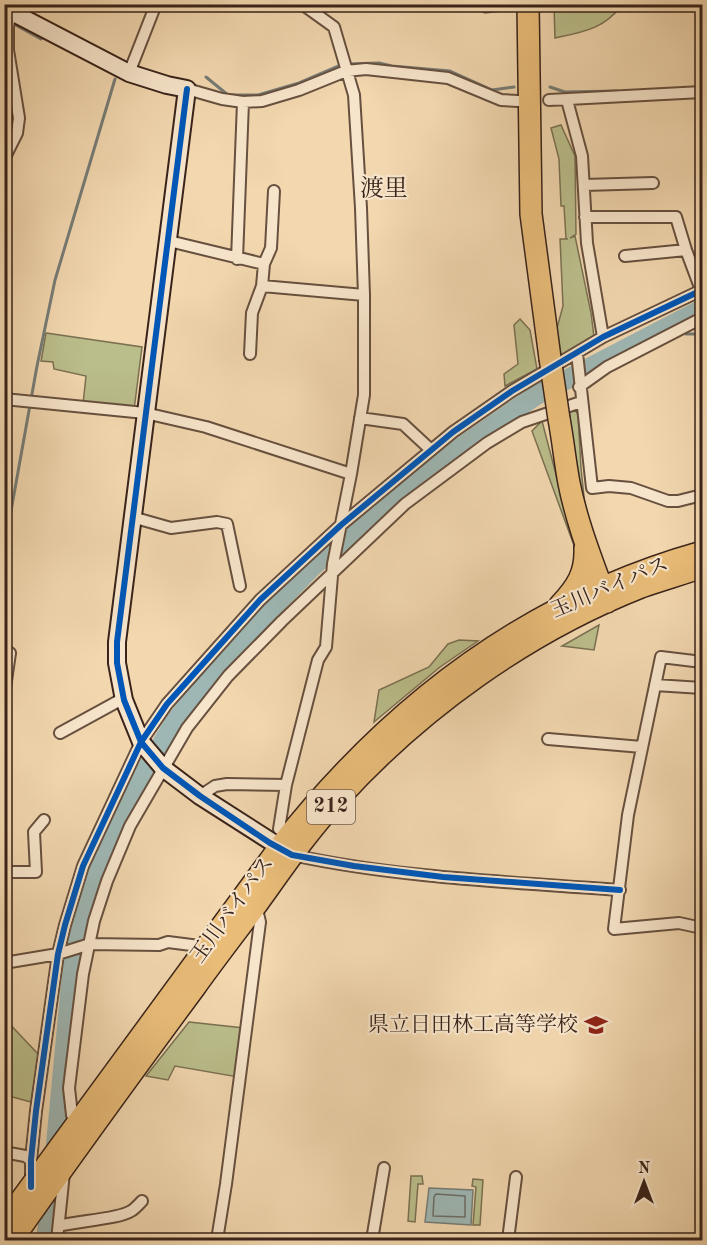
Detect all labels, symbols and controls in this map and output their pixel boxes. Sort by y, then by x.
district label: 渡里 [360,175,408,202]
street label: 玉川バイパス [547,552,672,622]
road number: 212 [307,790,355,824]
street label: 玉川バイパス [186,852,278,967]
school or university icon: 県立日田林工高等学校 [583,1012,609,1038]
place label: 県立日田林工高等学校 [368,1013,578,1036]
north arrow [614,1152,674,1212]
text: N [638,1161,651,1177]

